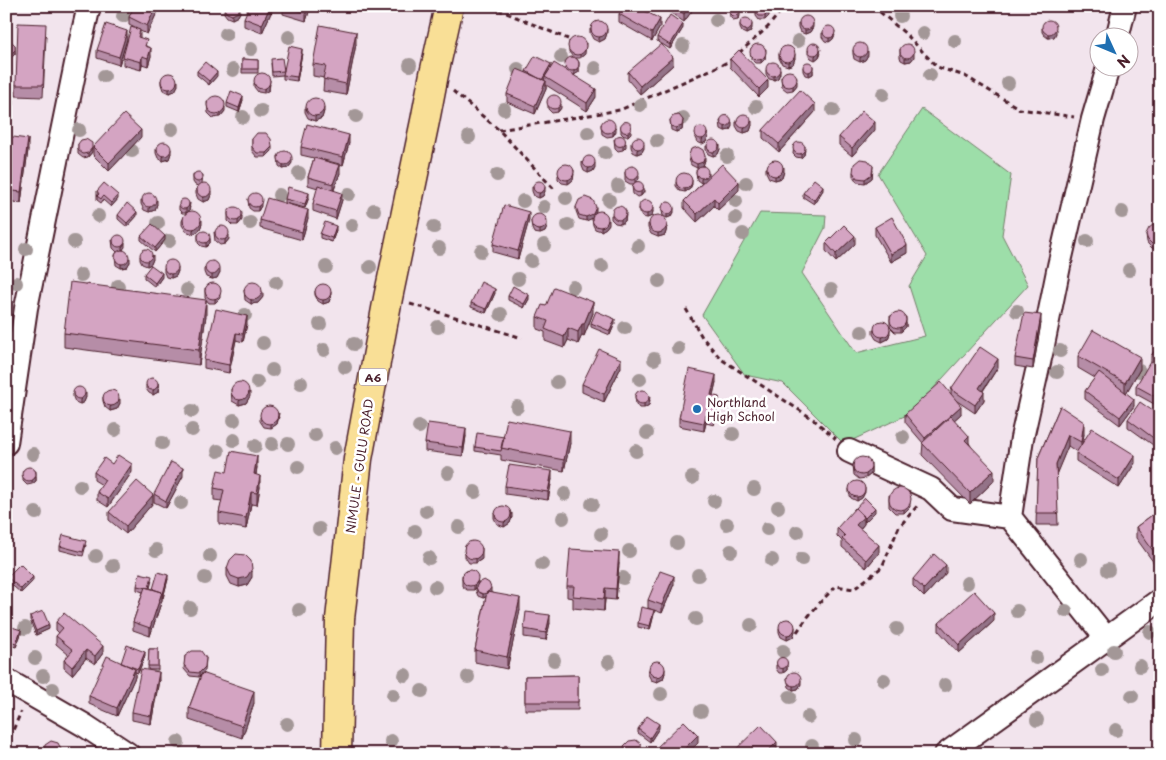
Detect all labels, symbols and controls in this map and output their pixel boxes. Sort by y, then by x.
north arrow [1088,28,1138,78]
text: N [1112,50,1135,73]
road number: A6 [359,368,387,386]
place label: Northland High School [707,393,775,425]
street label: NIMULE - GULU ROAD [341,398,377,534]
marker: Northland High School [691,403,703,415]

